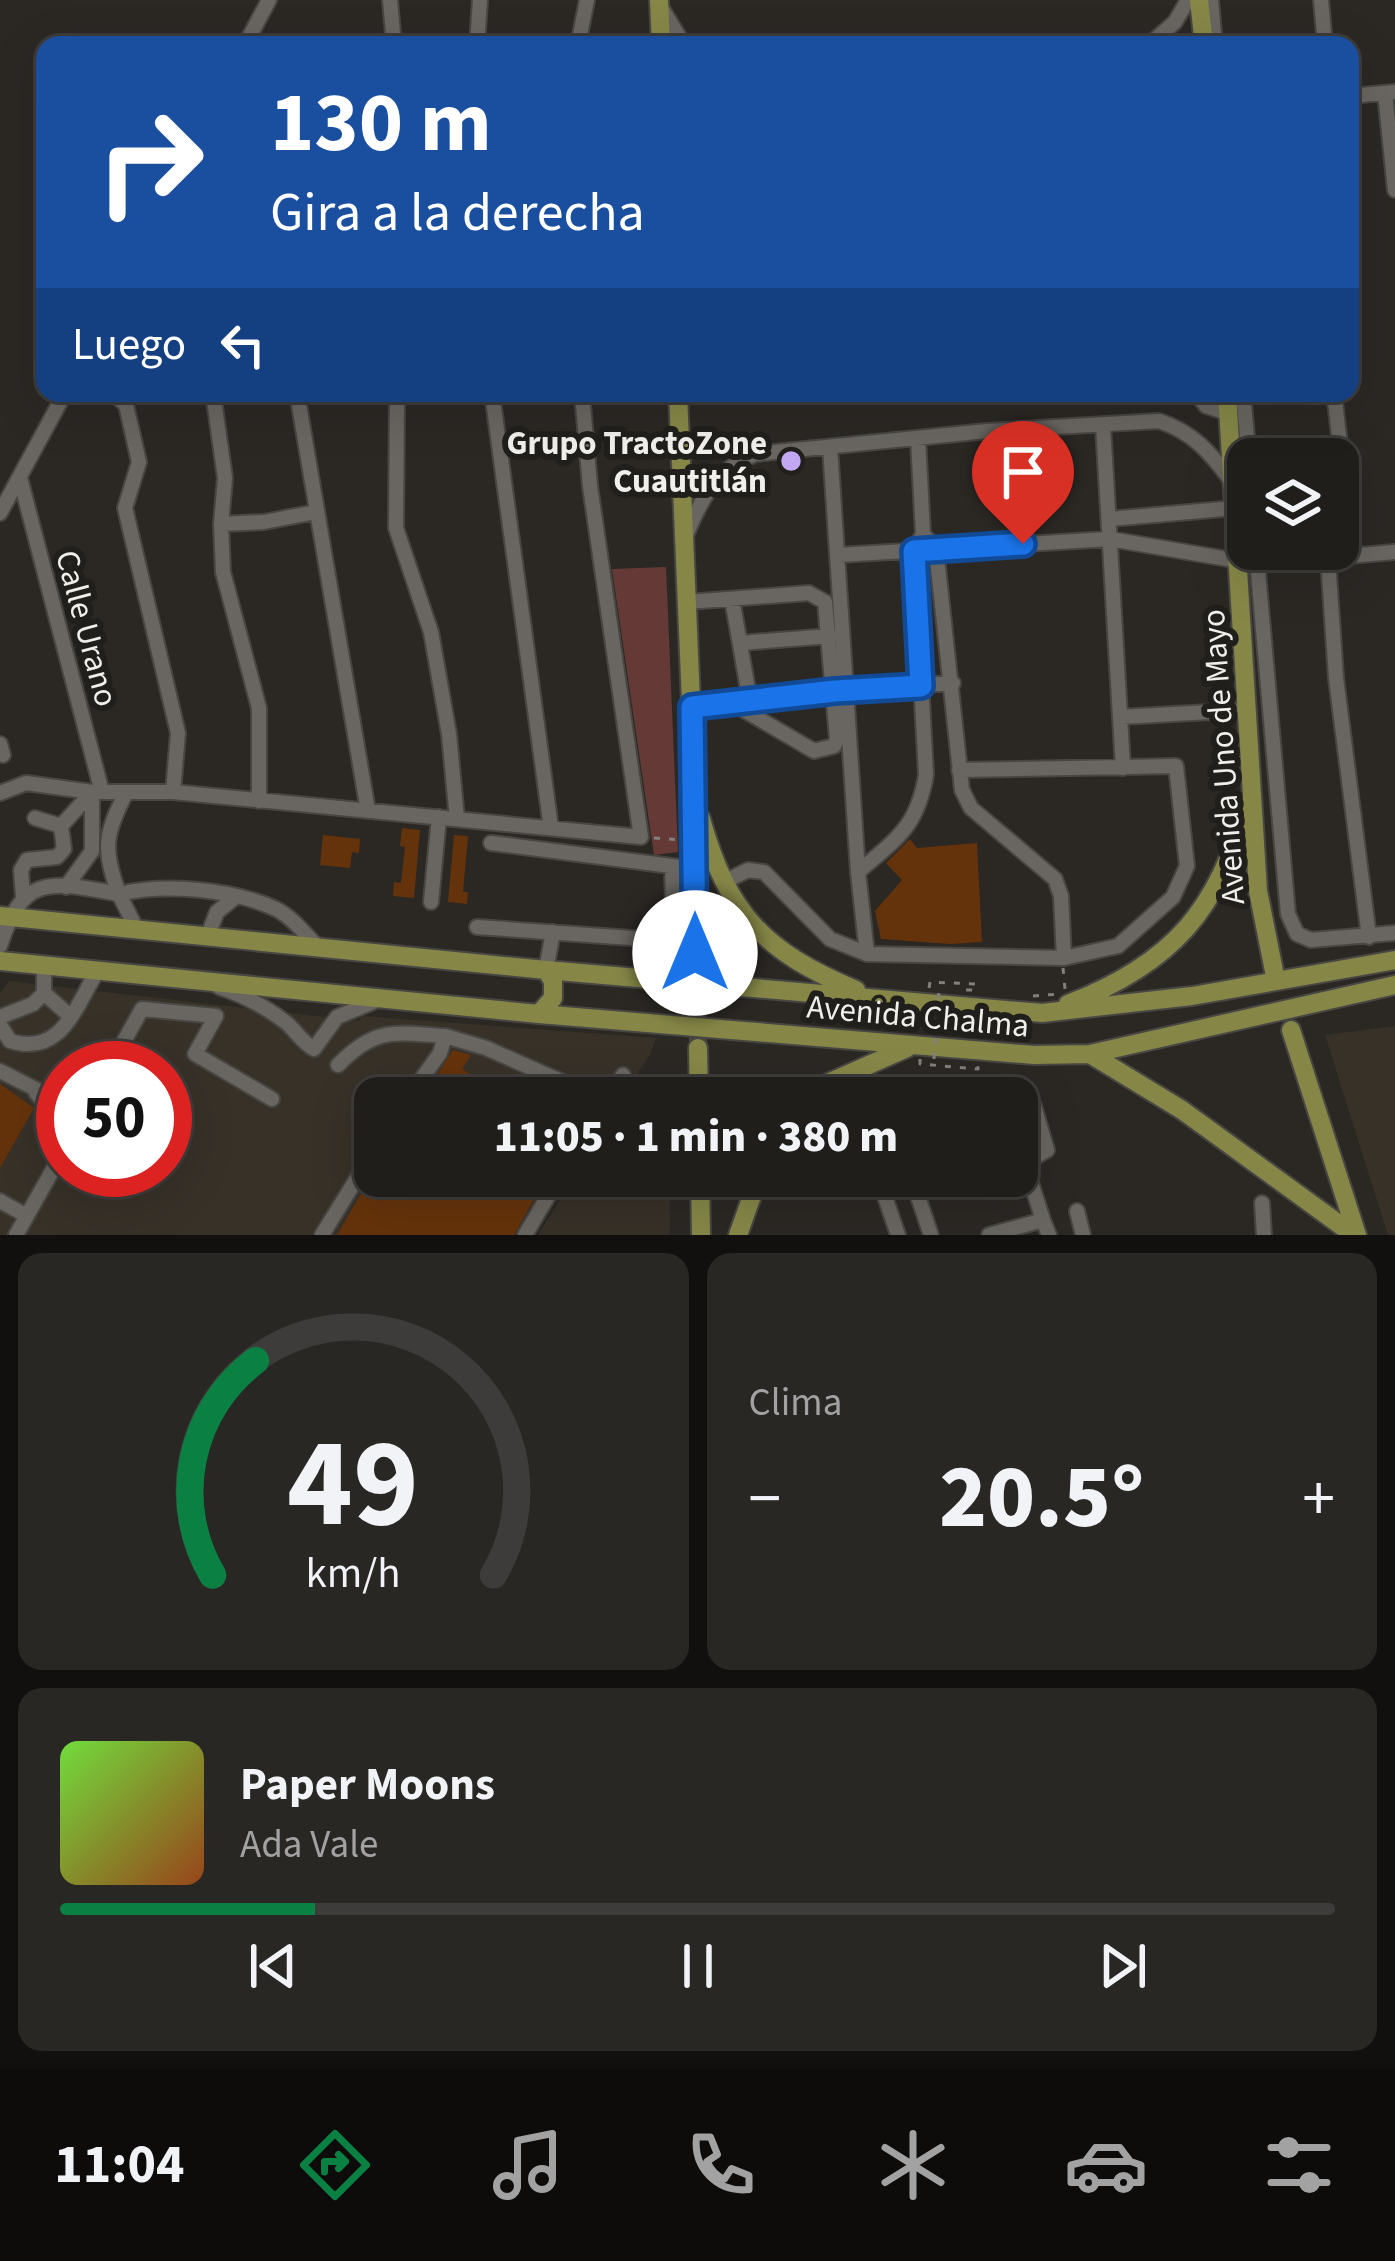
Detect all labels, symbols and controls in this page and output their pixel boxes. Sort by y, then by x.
text: 130 m [270,64,492,184]
icon: right [72,84,228,240]
text: Gira a la derecha [270,175,645,252]
icon: left [210,312,276,378]
text: Luego [72,313,186,377]
place label: Grupo TractoZone Cuautitlán [507,420,767,505]
pin [972,421,1074,544]
map controls [1227,438,1359,570]
button: layers [1227,438,1359,570]
icon: arrive [990,439,1056,505]
marker: Grupo TractoZone Cuautitlán [778,448,804,474]
street label: Calle Urano [43,545,130,712]
street label: Avenida Uno de Mayo [1190,608,1257,906]
position arrow [632,890,758,1016]
street label: Avenida Chalma [805,983,1031,1050]
speed limit sign: 50 [36,1041,192,1197]
text: 11:05 · 1 min · 380 m [494,1105,898,1169]
text: Clima [749,1375,842,1431]
text: 49 [287,1396,419,1574]
text: 20.5° [939,1434,1144,1562]
text: − [749,1452,781,1546]
text: + [1302,1452,1335,1546]
text: km/h [306,1542,401,1603]
text: Paper Moons [240,1753,495,1817]
text: Ada Vale [240,1817,378,1873]
icon: previous [240,1933,306,1999]
icon: pause [665,1933,731,1999]
icon: next [1090,1933,1156,1999]
icon: directions [293,2123,377,2207]
icon: music [486,2123,570,2207]
icon: phone [679,2123,763,2207]
icon: climate [871,2123,955,2207]
icon: car [1064,2123,1148,2207]
icon: filters [1257,2123,1341,2207]
text: 11:04 [54,2127,185,2204]

